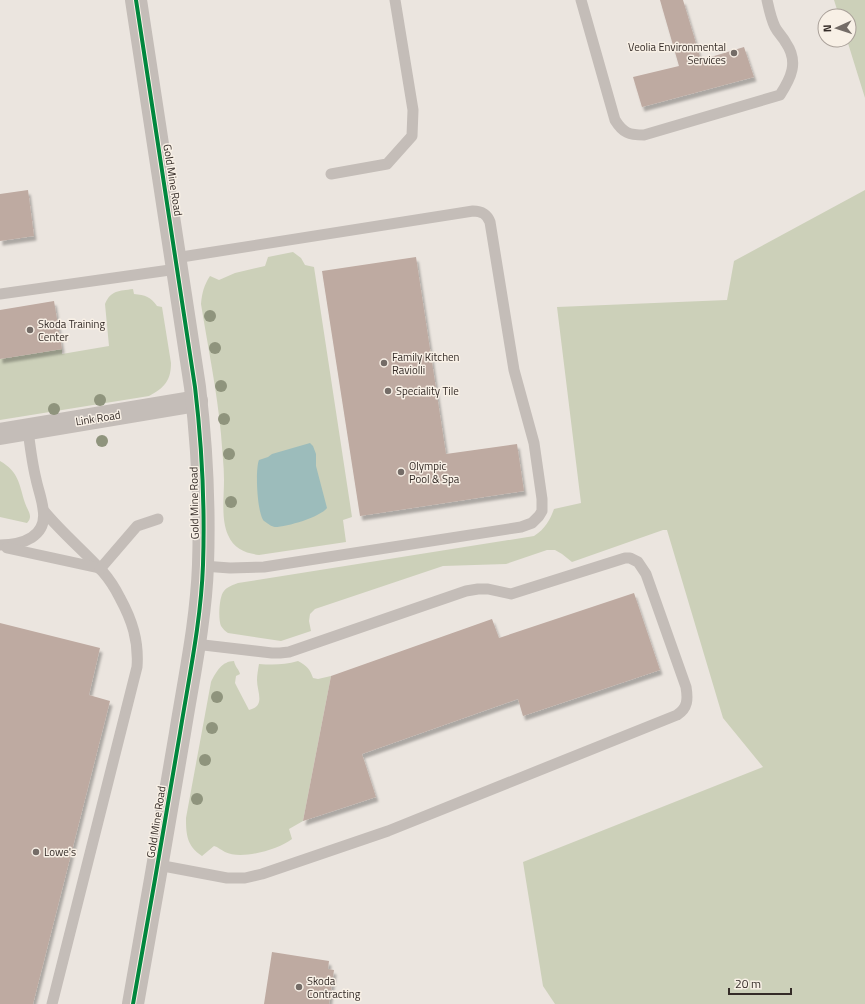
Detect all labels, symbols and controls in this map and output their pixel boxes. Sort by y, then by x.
north arrow [817,8,857,48]
text: N [819,24,835,33]
place label: Veolia Environmental Services [628,39,726,68]
marker: Veolia Environmental Services [729,48,739,58]
street label: Gold Mine Road [159,143,187,217]
place label: Skoda Training Center [38,316,105,345]
marker: Skoda Training Center [25,325,35,335]
place label: Family Kitchen Raviolli [392,349,460,378]
marker: Family Kitchen Raviolli [379,358,389,368]
place label: Speciality Tile [396,383,459,399]
marker: Speciality Tile [383,386,393,396]
street label: Link Road [74,407,122,429]
place label: Olympic Pool & Spa [409,458,460,487]
street label: Gold Mine Road [185,466,203,539]
marker: Olympic Pool & Spa [396,467,406,477]
street label: Gold Mine Road [142,785,170,859]
place label: Lowe's [44,844,76,860]
marker: Lowe's [31,847,41,857]
scale bar [729,970,791,996]
place label: Skoda Contracting [307,973,361,1002]
text: 20 m [735,974,761,993]
marker: Skoda Contracting [294,982,304,992]

